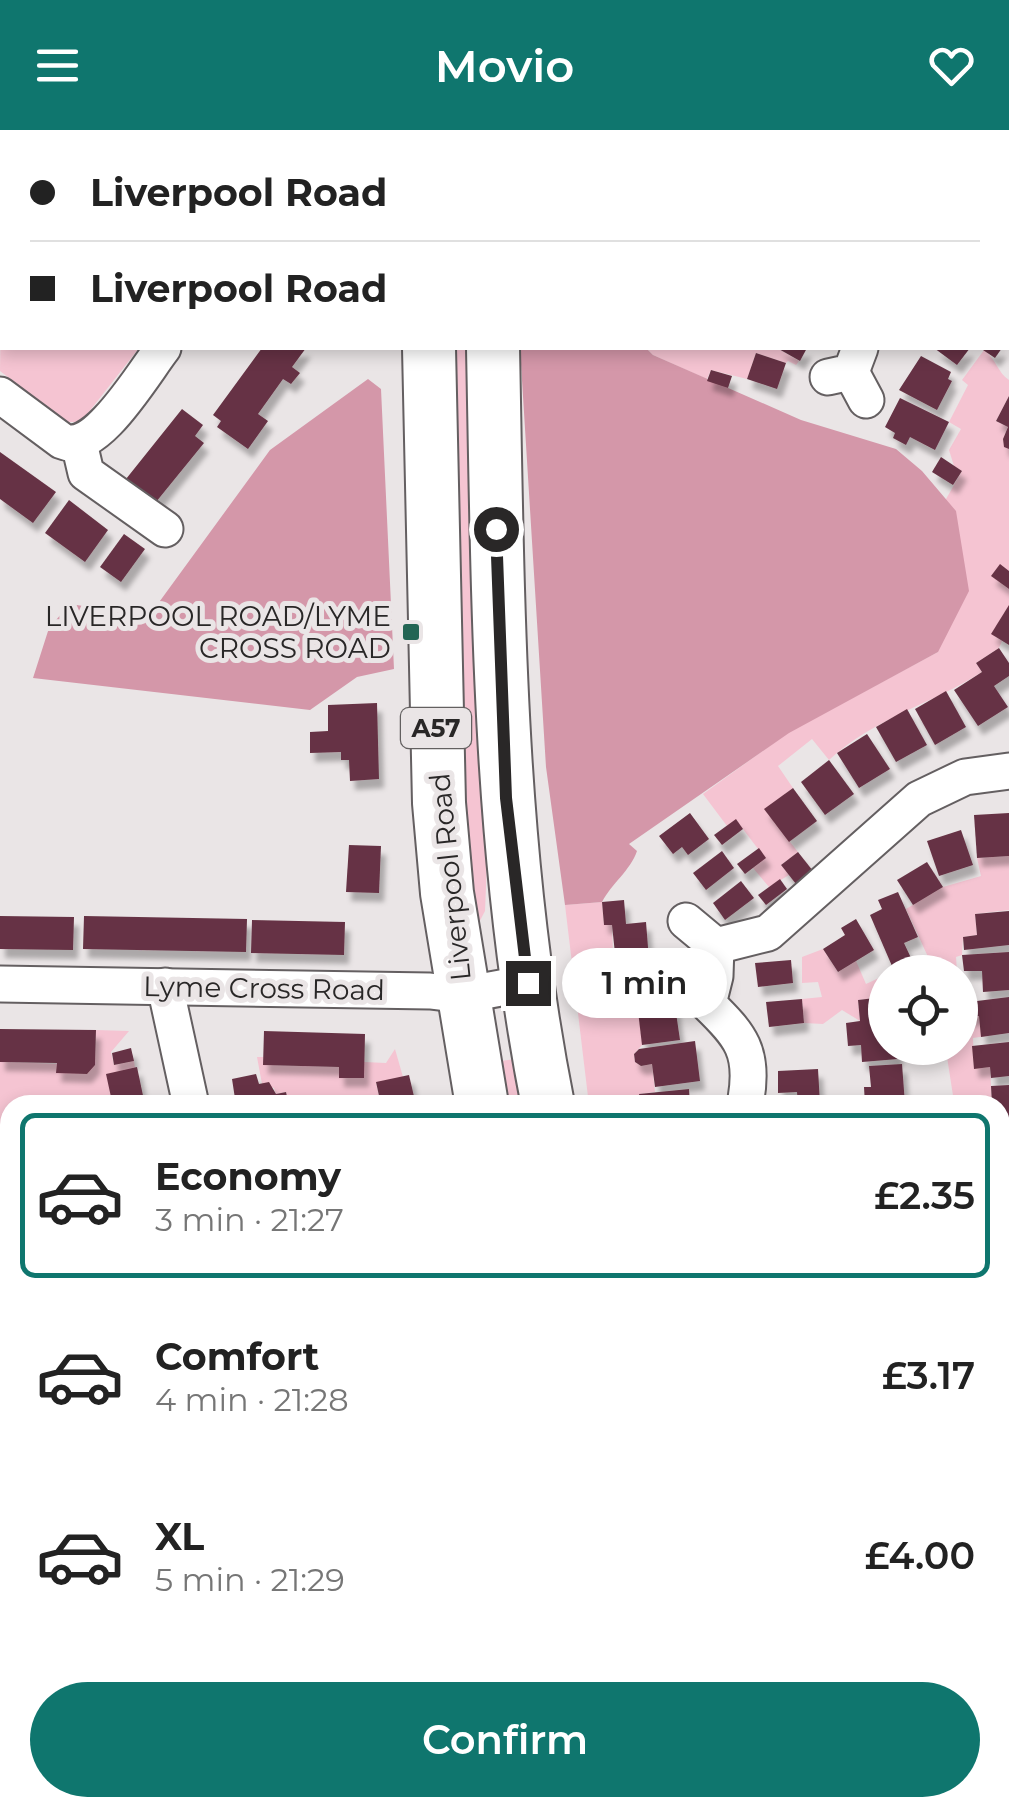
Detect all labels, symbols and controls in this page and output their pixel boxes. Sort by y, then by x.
icon: menu [30,38,85,93]
text: Movio [435,38,574,93]
icon: heart [924,38,979,93]
text: Liverpool Road [90,169,387,216]
text: Liverpool Road [90,265,387,312]
route start [474,507,519,552]
place label: LIVERPOOL ROAD/LYME CROSS ROAD [45,599,391,665]
marker: LIVERPOOL ROAD/LYME CROSS ROAD [400,621,422,643]
road number: A57 [401,708,471,748]
street label: Liverpool Road [422,771,478,983]
callout: 1 min [563,948,728,1018]
map controls [868,955,978,1065]
button: locate [868,955,978,1065]
route end [506,961,551,1006]
text: 1 min [602,963,687,1002]
street label: Lyme Cross Road [143,969,385,1007]
icon: car [35,1151,125,1241]
text: Economy [155,1153,341,1200]
text: £2.35 [874,1172,975,1219]
text: 3 min · 21:27 [155,1200,344,1239]
icon: car [35,1331,125,1421]
text: Comfort [155,1333,319,1380]
text: £3.17 [882,1352,975,1399]
text: 4 min · 21:28 [155,1380,349,1419]
icon: car [35,1511,125,1601]
text: XL [155,1513,204,1560]
text: £4.00 [865,1532,975,1579]
text: 5 min · 21:29 [155,1560,345,1599]
button: Confirm [30,1682,980,1797]

